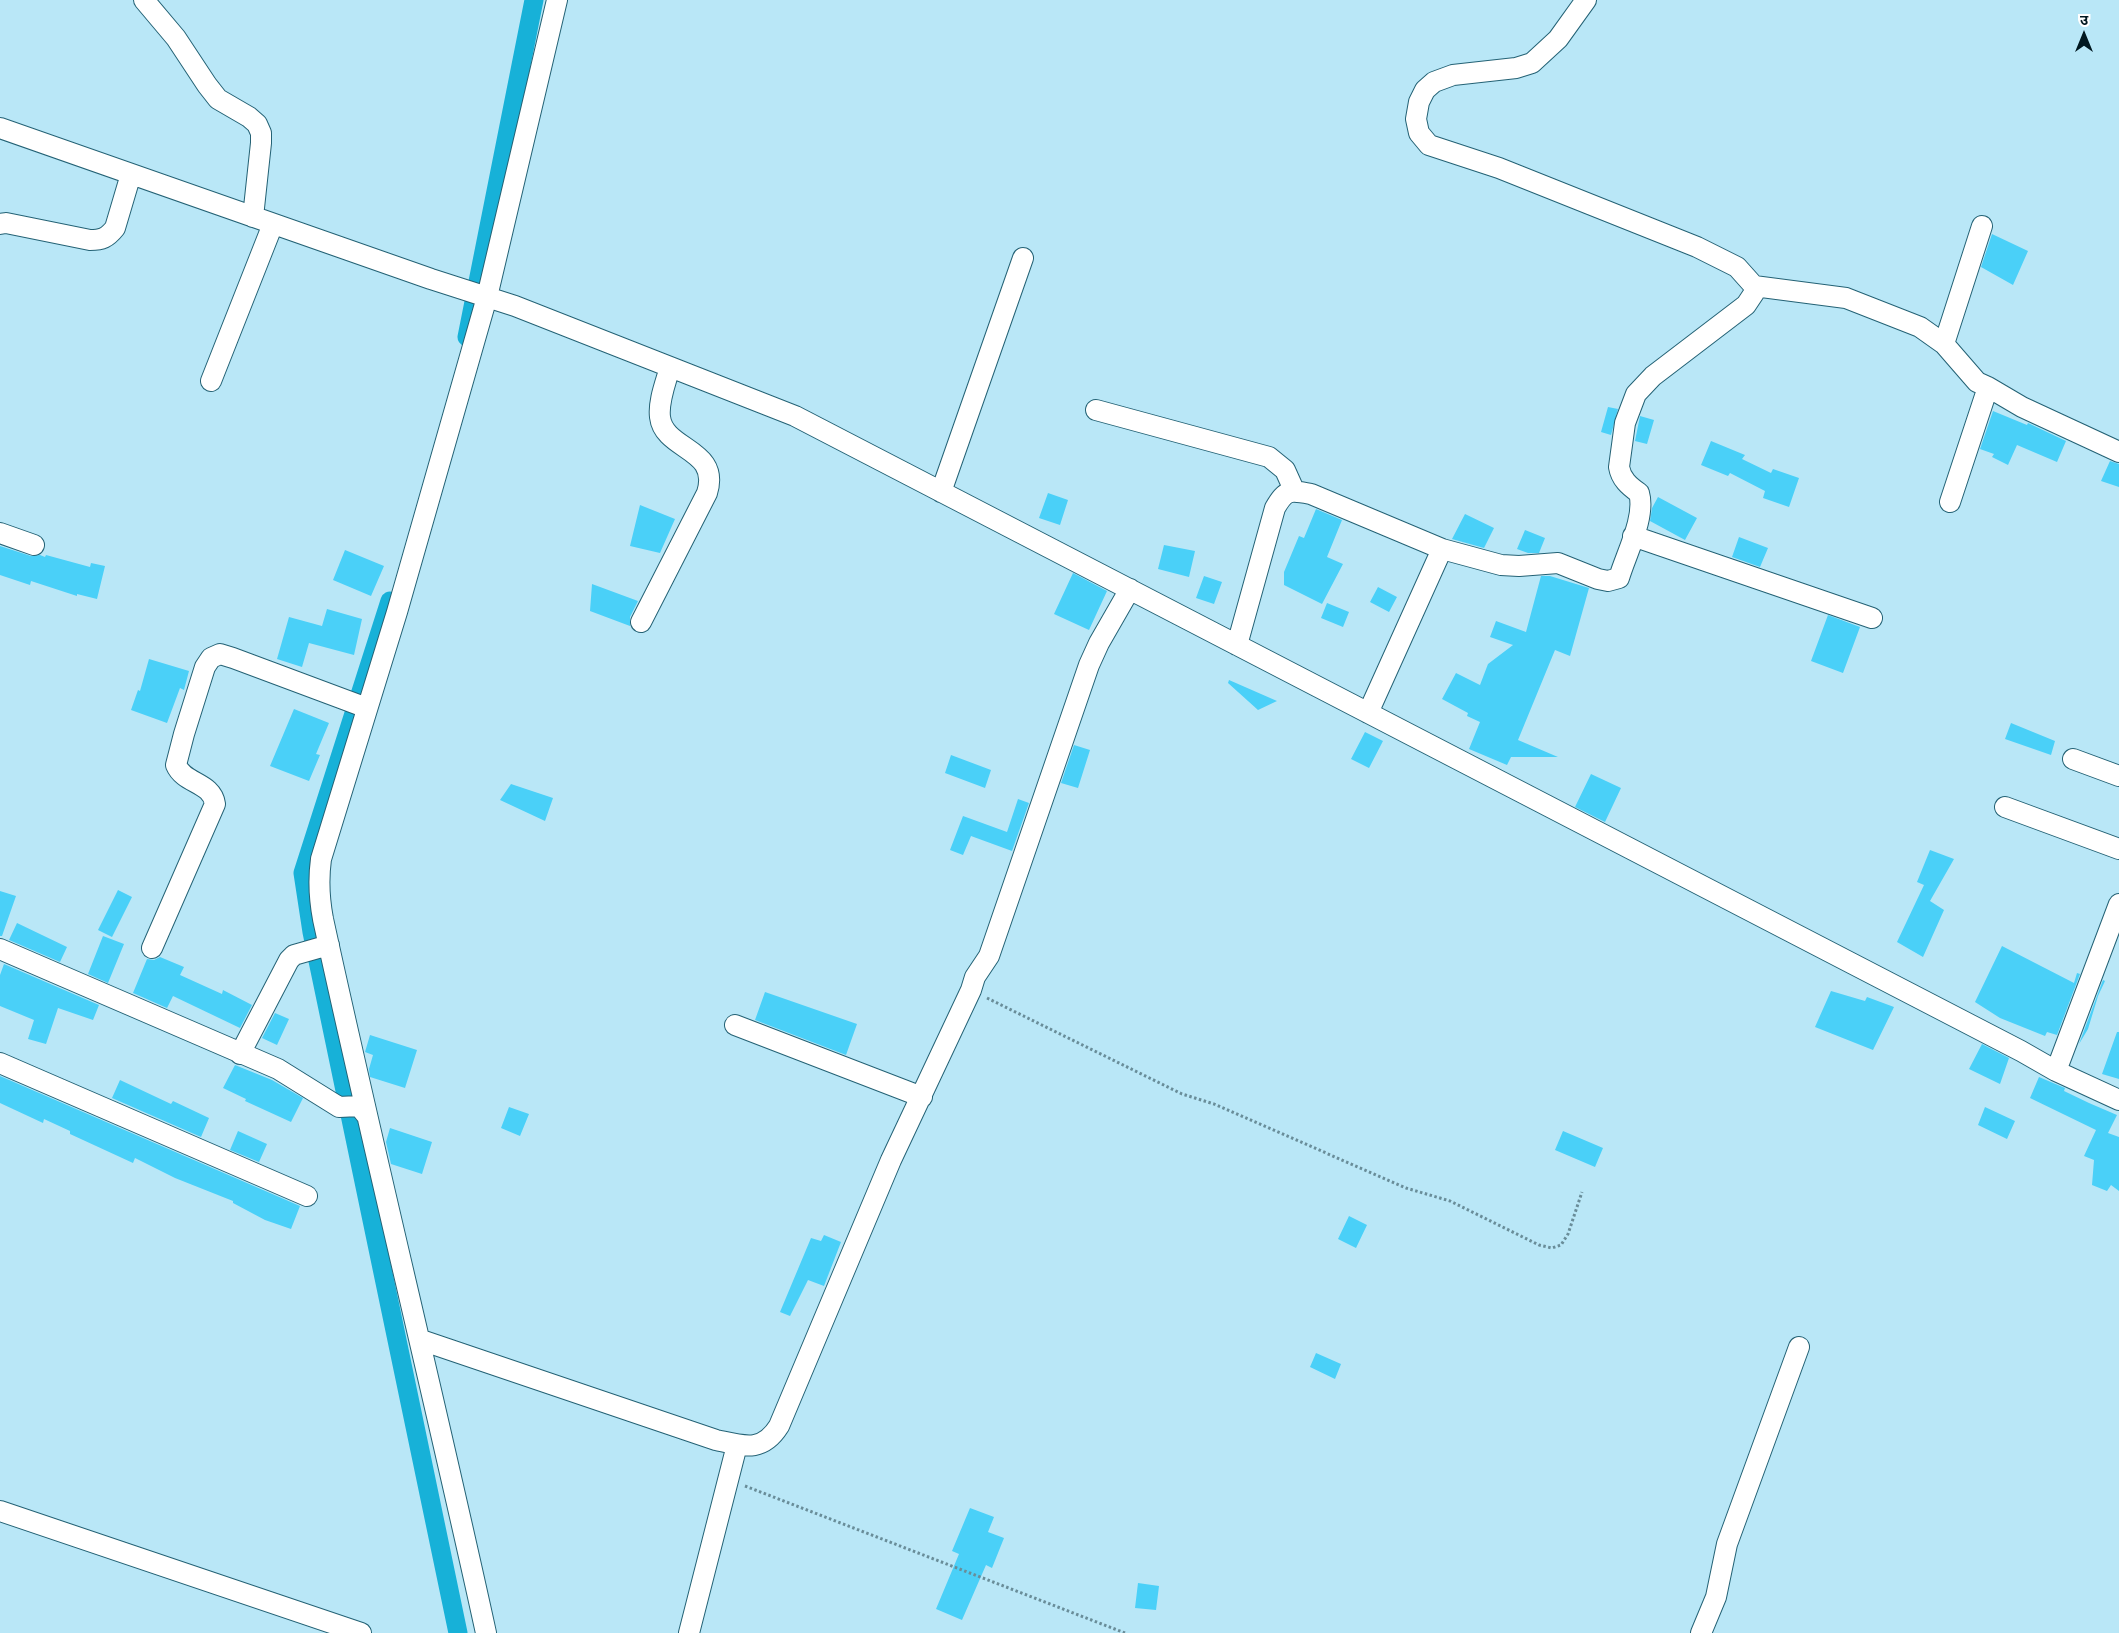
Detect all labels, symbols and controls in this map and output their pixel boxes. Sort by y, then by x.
north arrow [2059,10,2109,60]
text: उ [2080,11,2088,29]

